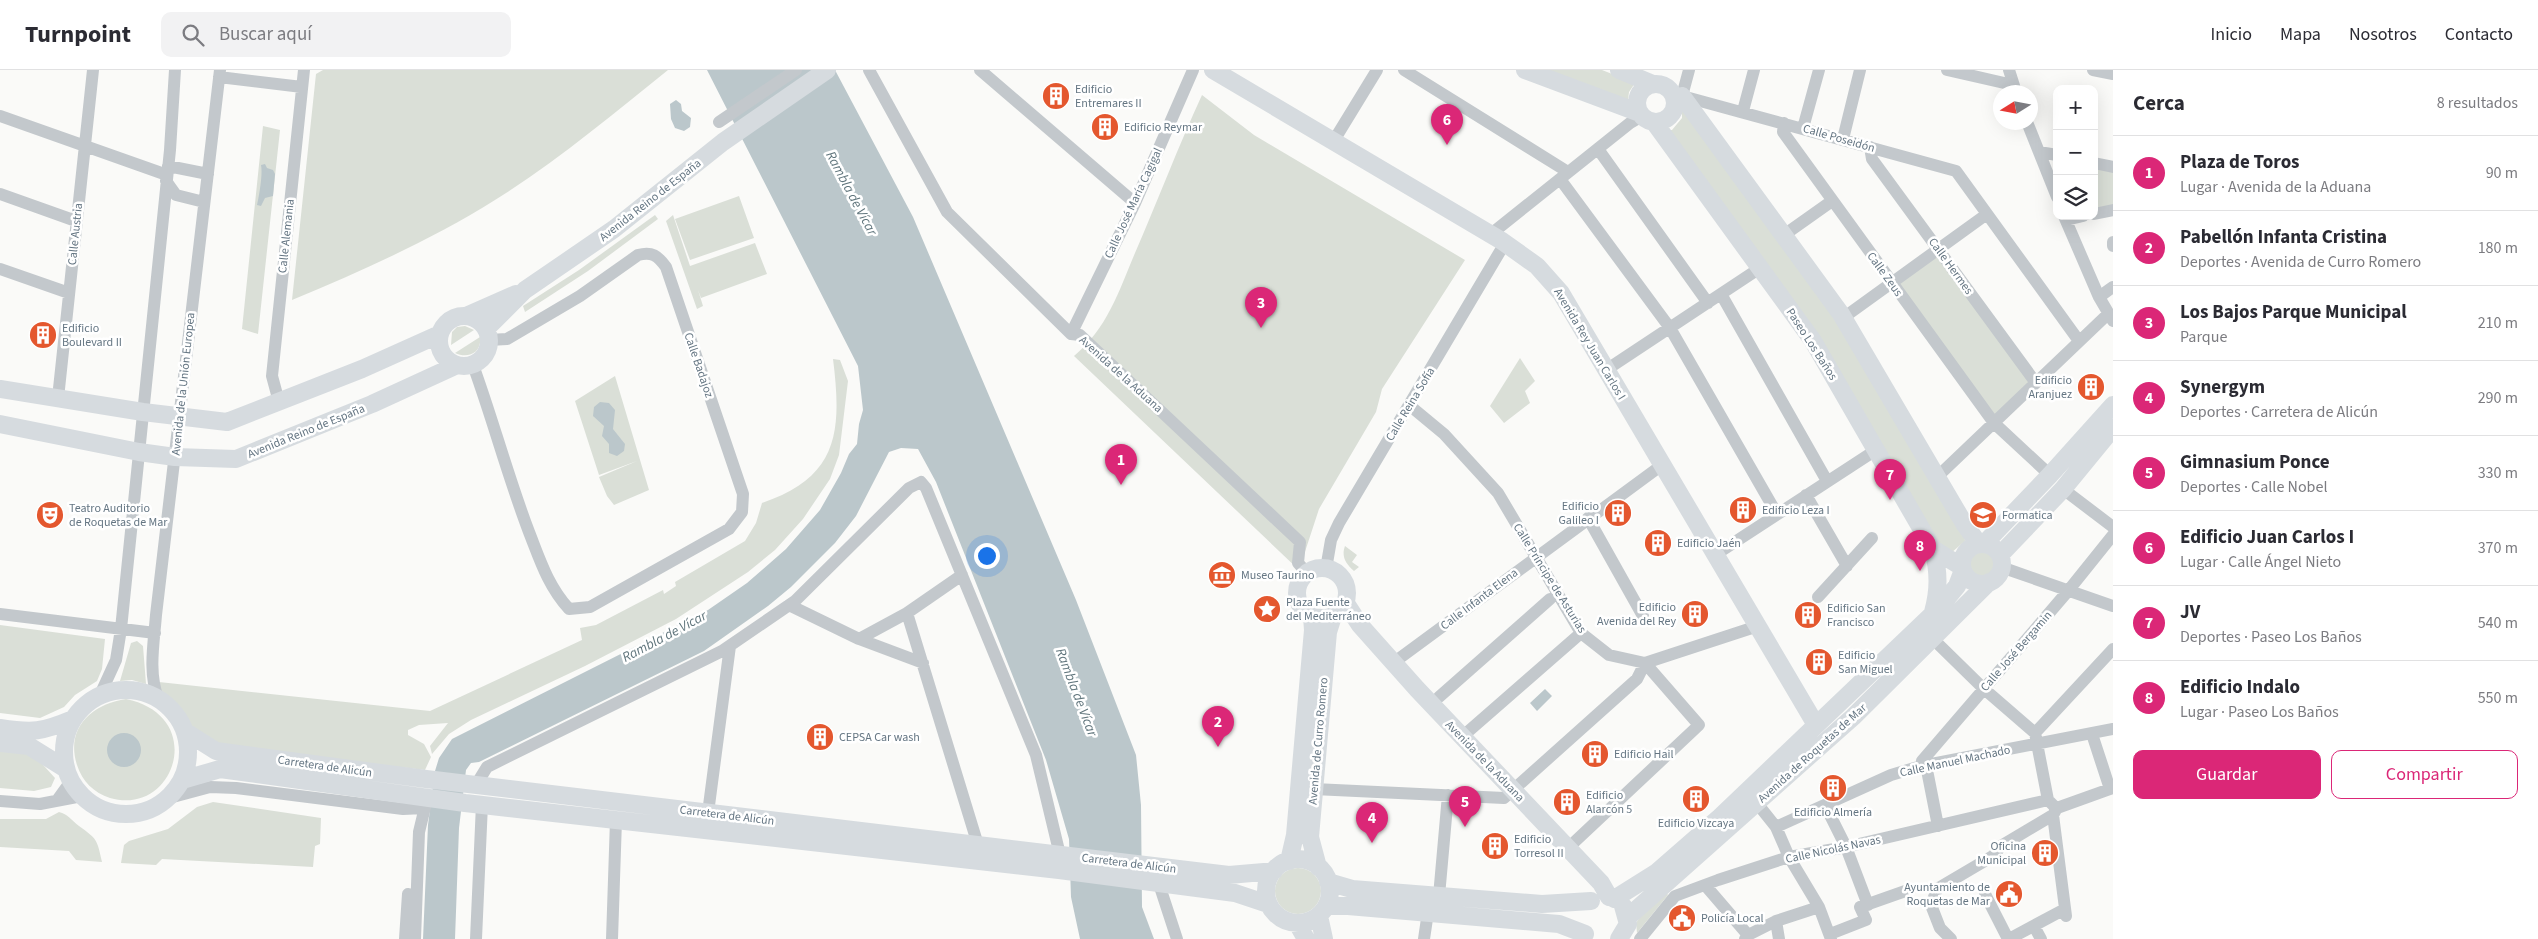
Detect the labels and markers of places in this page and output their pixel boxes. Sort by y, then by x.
building icon: Edificio Entremares II [1041,81,1071,111]
place label: Edificio Entremares II [1075,81,1142,112]
pin: 6 [1431,104,1463,145]
building icon: Edificio Reymar [1090,112,1120,142]
place label: Edificio Reymar [1124,119,1203,136]
pin: 3 [1245,287,1277,328]
building icon: Edificio Boulevard II [28,320,58,350]
place label: Edificio Boulevard II [62,320,122,351]
place label: Edificio Aranjuez [2028,372,2072,403]
building icon: Edificio Aranjuez [2076,372,2106,402]
pin: 1 [1105,444,1137,485]
pin: 7 [1874,459,1906,500]
building icon: Edificio Leza I [1728,495,1758,525]
place label: Edificio Galileo I [1558,498,1599,529]
building icon: Edificio Galileo I [1603,498,1633,528]
theatre icon: Teatro Auditorio de Roquetas de Mar [35,500,65,530]
place label: Teatro Auditorio de Roquetas de Mar [69,500,168,531]
school or university icon: Formatica [1968,500,1998,530]
place label: Edificio Leza I [1762,502,1830,519]
place label: Formatica [2002,507,2053,524]
building icon: Edificio Jaén [1643,528,1673,558]
pin: 8 [1904,530,1936,571]
place label: Edificio Jaén [1677,535,1741,552]
museum icon: Museo Taurino [1207,560,1237,590]
place label: Museo Taurino [1241,567,1314,584]
place icon: Plaza Fuente del Mediterráneo [1252,594,1282,624]
place label: Plaza Fuente del Mediterráneo [1286,594,1371,625]
place label: Edificio Avenida del Rey [1597,599,1676,630]
building icon: Edificio Avenida del Rey [1680,599,1710,629]
building icon: Edificio San Francisco [1793,600,1823,630]
place label: Edificio San Francisco [1827,600,1886,631]
building icon: Edificio San Miguel [1804,647,1834,677]
place label: Edificio San Miguel [1838,647,1893,678]
pin: 2 [1202,706,1234,747]
building icon: CEPSA Car wash [805,722,835,752]
place label: CEPSA Car wash [839,729,920,746]
building icon: Edificio Hail [1580,739,1610,769]
place label: Edificio Hail [1614,746,1674,763]
building icon: Edificio Almería [1818,773,1848,803]
building icon: Edificio Vizcaya [1681,784,1711,814]
pin: 5 [1449,786,1481,827]
building icon: Edificio Alarcón 5 [1552,787,1582,817]
place label: Edificio Alarcón 5 [1586,787,1632,818]
pin: 4 [1356,802,1388,843]
place label: Edificio Almería [1794,804,1872,821]
place label: Edificio Vizcaya [1658,815,1734,832]
building icon: Edificio Torresol II [1480,831,1510,861]
place label: Edificio Torresol II [1514,831,1564,862]
place label: Oficina Municipal [1977,838,2026,869]
building icon: Oficina Municipal [2030,838,2060,868]
place label: Ayuntamiento de Roquetas de Mar [1904,879,1991,910]
public building icon: Ayuntamiento de Roquetas de Mar [1994,879,2024,909]
public building icon: Policía Local [1667,903,1697,933]
place label: Policía Local [1701,910,1764,927]

